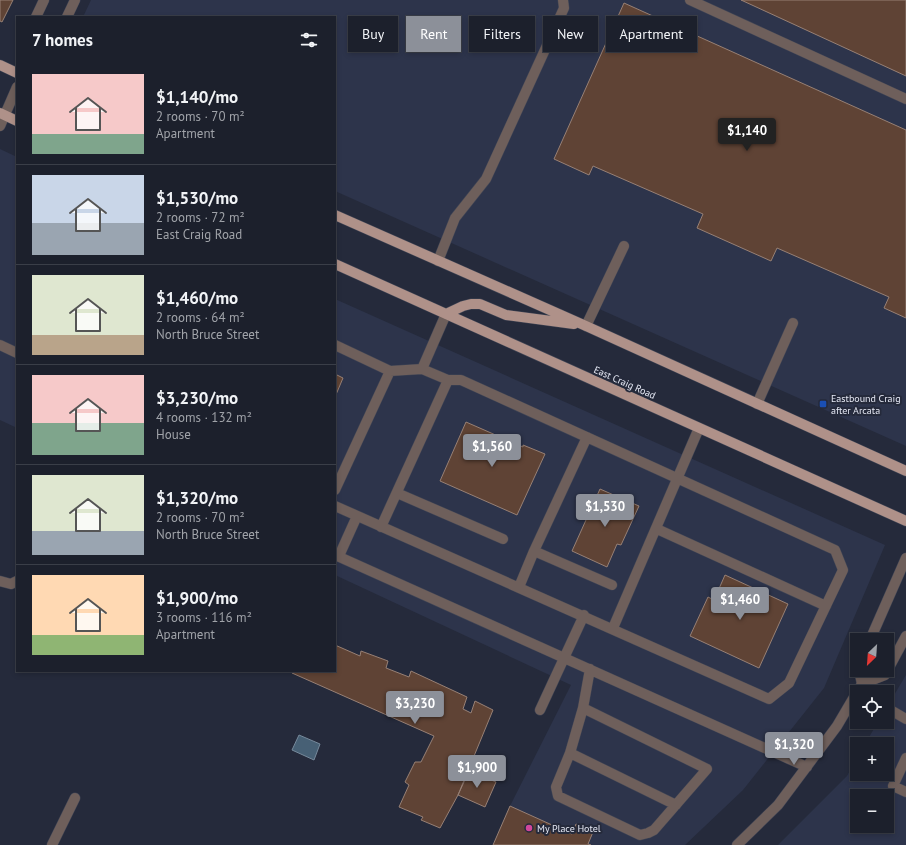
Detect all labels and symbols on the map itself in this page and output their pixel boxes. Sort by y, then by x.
pin: $1,140 [714,118,780,152]
street label: East Craig Road [592,363,658,402]
place label: Eastbound Craig after Arcata [831,392,901,417]
marker: Eastbound Craig after Arcata [818,399,828,409]
pin: $1,560 [459,434,525,468]
pin: $1,530 [572,494,638,528]
pin: $1,460 [707,587,773,621]
north arrow [850,633,894,677]
pin: $3,230 [382,691,448,725]
pin: $1,320 [761,732,827,766]
pin: $1,900 [444,755,510,789]
place label: My Place Hotel [537,822,601,835]
marker: My Place Hotel [524,823,534,833]

